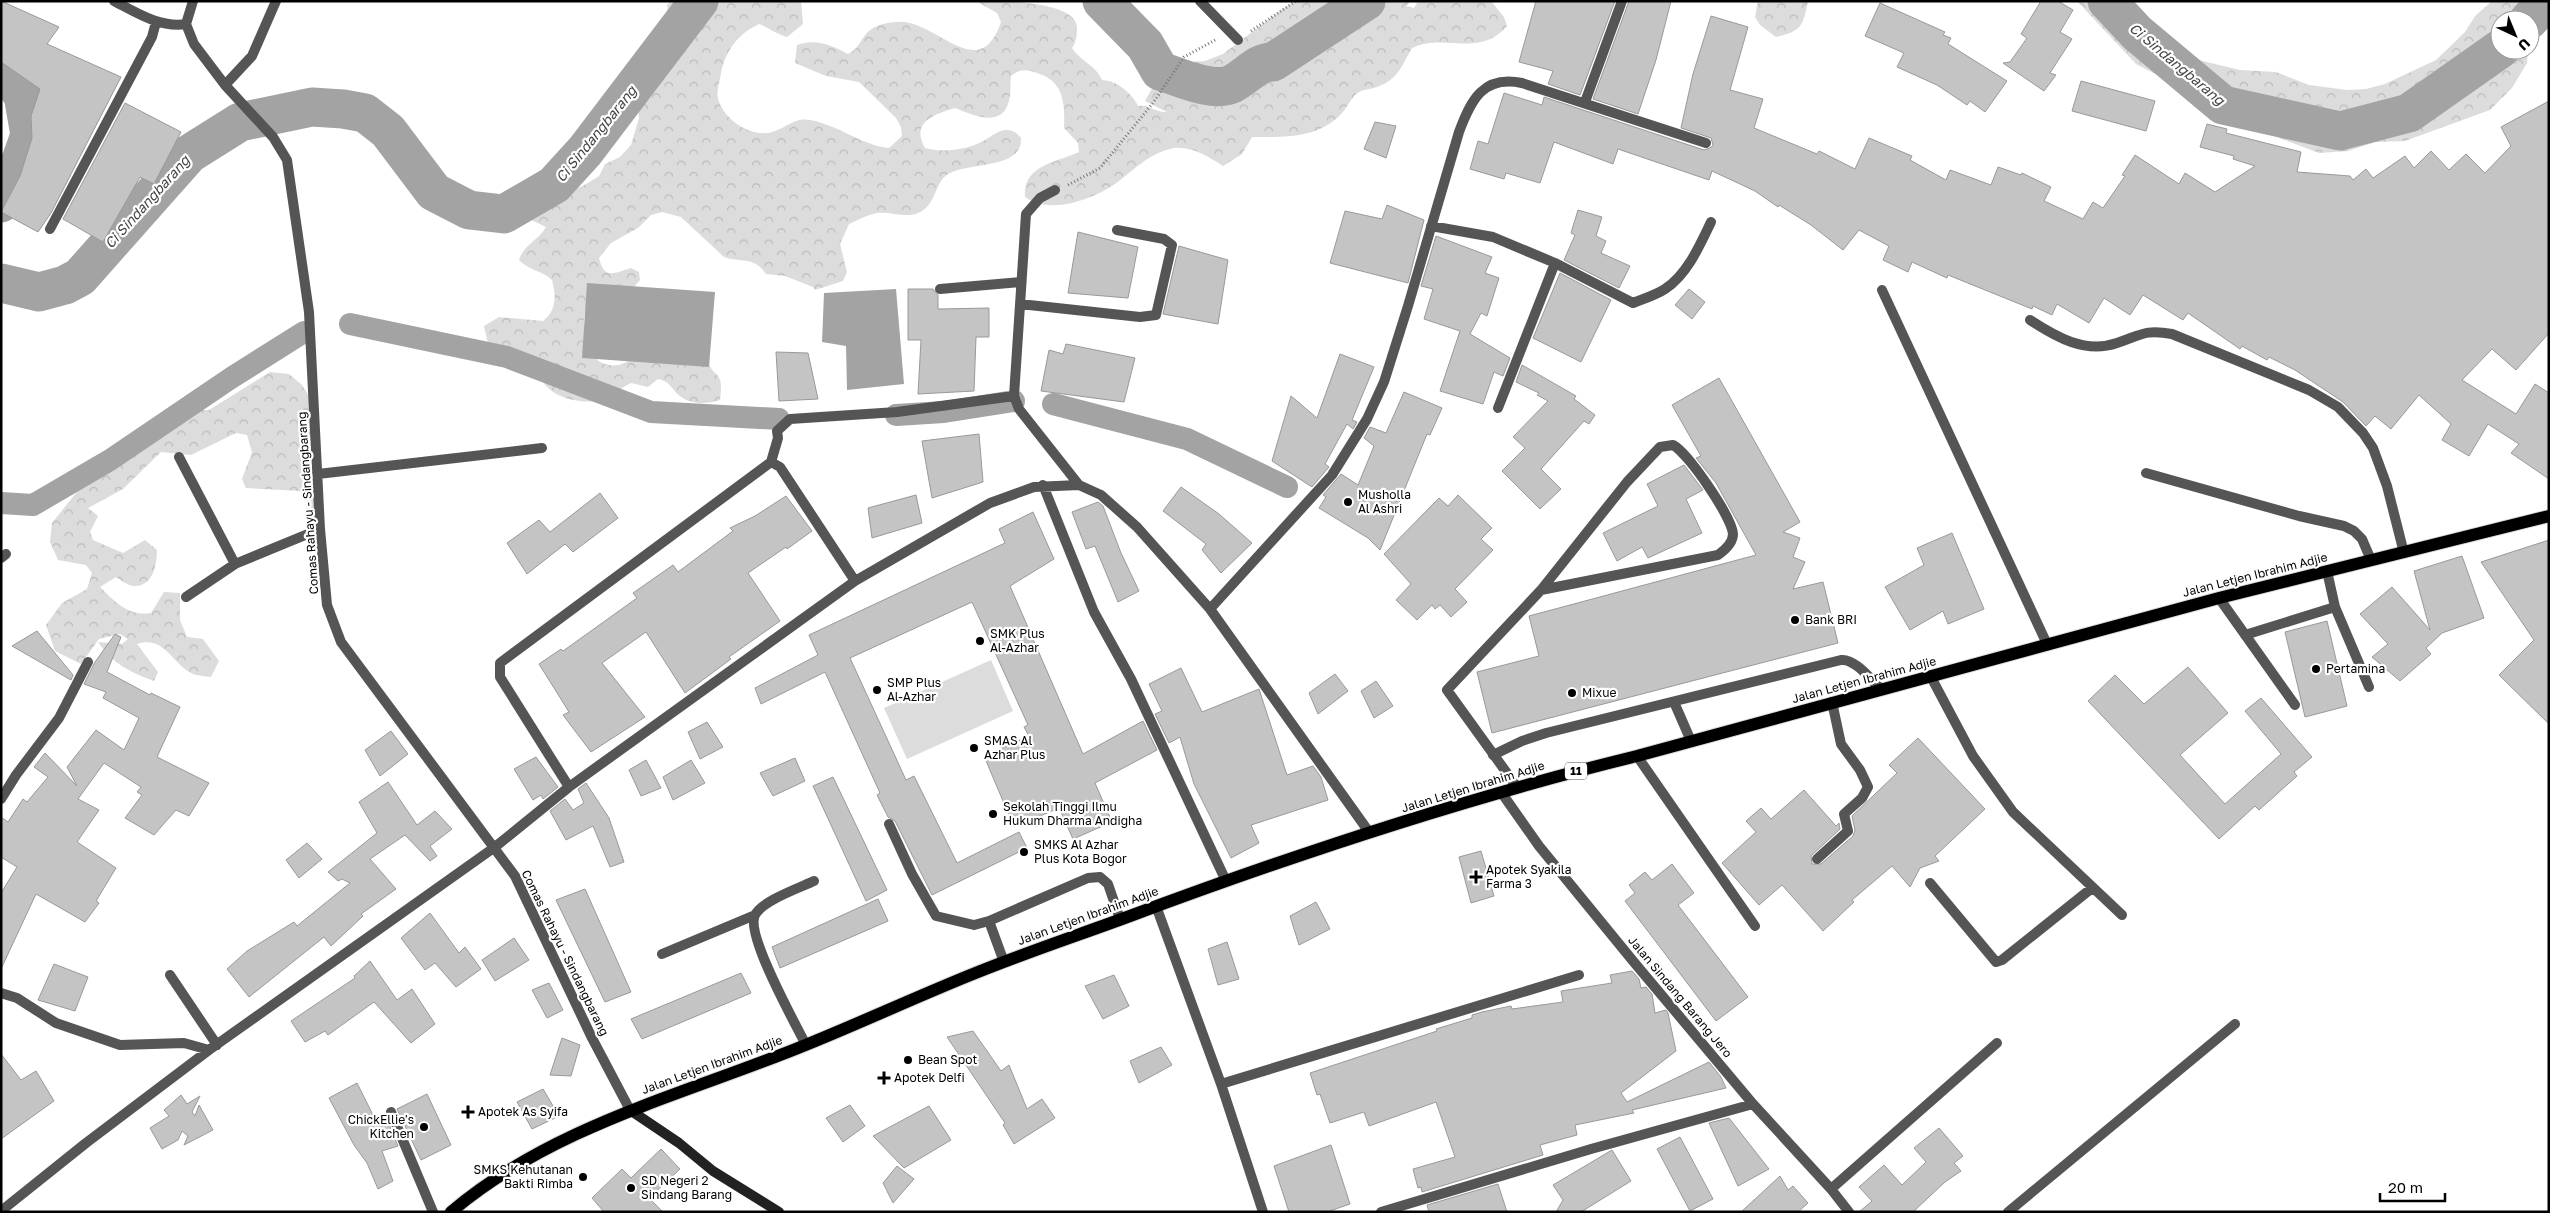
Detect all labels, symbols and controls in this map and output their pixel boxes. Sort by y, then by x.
north arrow [2490,10,2540,60]
water label: Ci Sindangbarang [2126,19,2229,109]
text: U [2515,35,2534,54]
water label: Ci Sindangbarang [552,81,640,185]
water label: Ci Sindangbarang [101,151,194,252]
street label: Comas Rahayu - Sindangbarang [294,411,321,595]
place label: Musholla Al Ashri [1358,487,1411,516]
marker: Musholla Al Ashri [1342,496,1354,508]
street label: Jalan Letjen Ibrahim Adjie [2181,549,2329,600]
place label: Bank BRI [1805,612,1857,627]
marker: Bank BRI [1789,614,1801,626]
place label: SMK Plus Al-Azhar [990,626,1045,655]
marker: SMK Plus Al-Azhar [974,635,986,647]
street label: Jalan Letjen Ibrahim Adjie [1790,653,1938,706]
place label: Pertamina [2326,661,2385,676]
marker: Pertamina [2310,663,2322,675]
place label: SMP Plus Al-Azhar [887,675,941,704]
marker: SMP Plus Al-Azhar [871,684,883,696]
place label: Mixue [1582,685,1616,700]
marker: Mixue [1566,687,1578,699]
place label: SMAS Al Azhar Plus [984,733,1045,762]
marker: SMAS Al Azhar Plus [968,742,980,754]
street label: Jalan Letjen Ibrahim Adjie [1399,758,1546,815]
road number: 11 [1565,762,1587,779]
place label: Sekolah Tinggi Ilmu Hukum Dharma Andigha [1003,799,1142,828]
marker: Sekolah Tinggi Ilmu Hukum Dharma Andigha [987,808,999,820]
place label: SMKS Al Azhar Plus Kota Bogor [1034,837,1127,866]
marker: SMKS Al Azhar Plus Kota Bogor [1018,846,1030,858]
place label: Apotek Syakila Farma 3 [1486,862,1571,891]
street label: Comas Rahayu - Sindangbarang [519,867,612,1038]
marker: Apotek Syakila Farma 3 [1470,871,1482,883]
street label: Jalan Letjen Ibrahim Adjie [1015,883,1160,948]
street label: Jalan Sindang Barang Jero [1625,933,1736,1060]
street label: Jalan Letjen Ibrahim Adjie [639,1032,784,1097]
place label: Bean Spot [918,1052,977,1067]
marker: Bean Spot [902,1054,914,1066]
place label: Apotek Delfi [894,1070,965,1085]
marker: Apotek Delfi [878,1072,890,1084]
place label: Apotek As Syifa [478,1104,568,1119]
marker: Apotek As Syifa [462,1106,474,1118]
place label: ChickEllie's Kitchen [348,1112,414,1141]
marker: ChickEllie's Kitchen [418,1121,430,1133]
place label: SMKS Kehutanan Bakti Rimba [474,1162,573,1191]
scale bar [2380,1170,2445,1202]
marker: SMKS Kehutanan Bakti Rimba [577,1171,589,1183]
place label: SD Negeri 2 Sindang Barang [641,1173,732,1202]
text: 20 m [2388,1178,2423,1196]
marker: SD Negeri 2 Sindang Barang [625,1182,637,1194]

